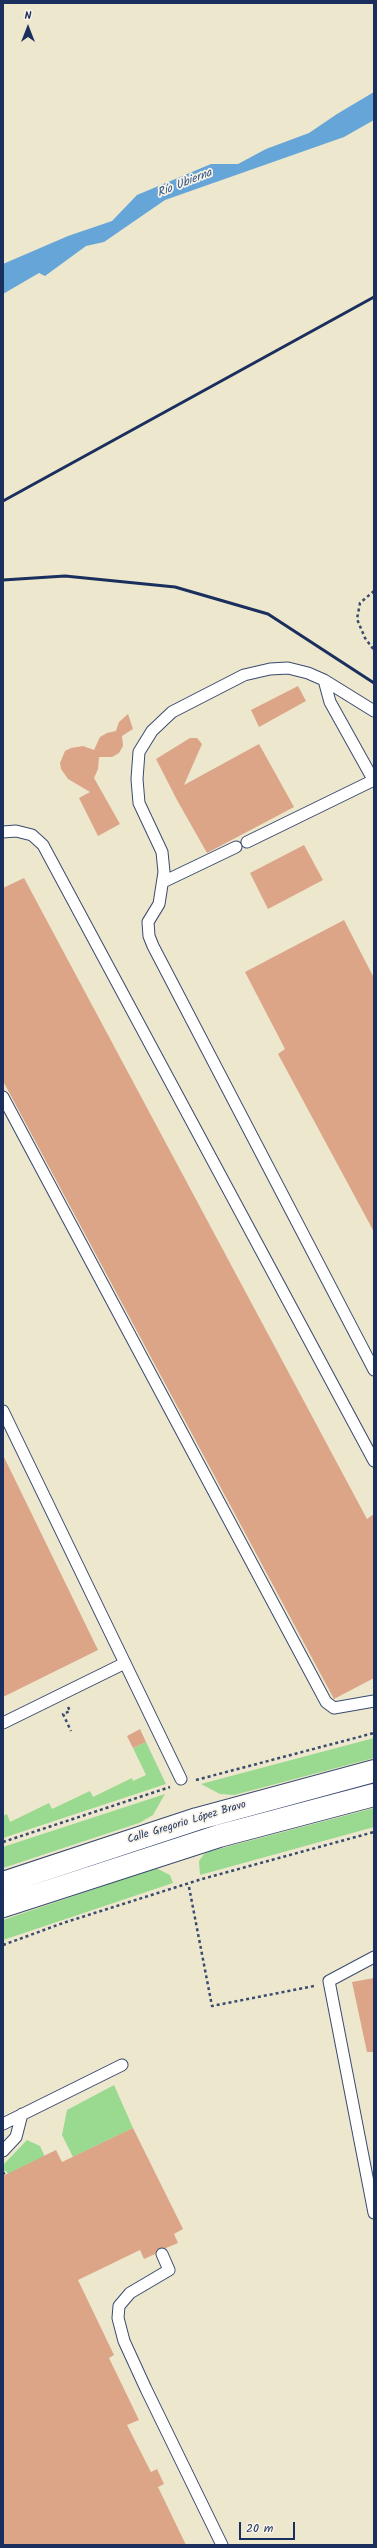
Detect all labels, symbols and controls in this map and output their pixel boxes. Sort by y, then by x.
text: N [25,7,31,25]
north arrow [8,8,48,48]
water label: Río Ubierna [155,166,215,202]
street label: Calle Gregorio López Bravo [126,1799,248,1847]
scale bar [241,2514,297,2540]
text: 20 m [246,2519,273,2538]

